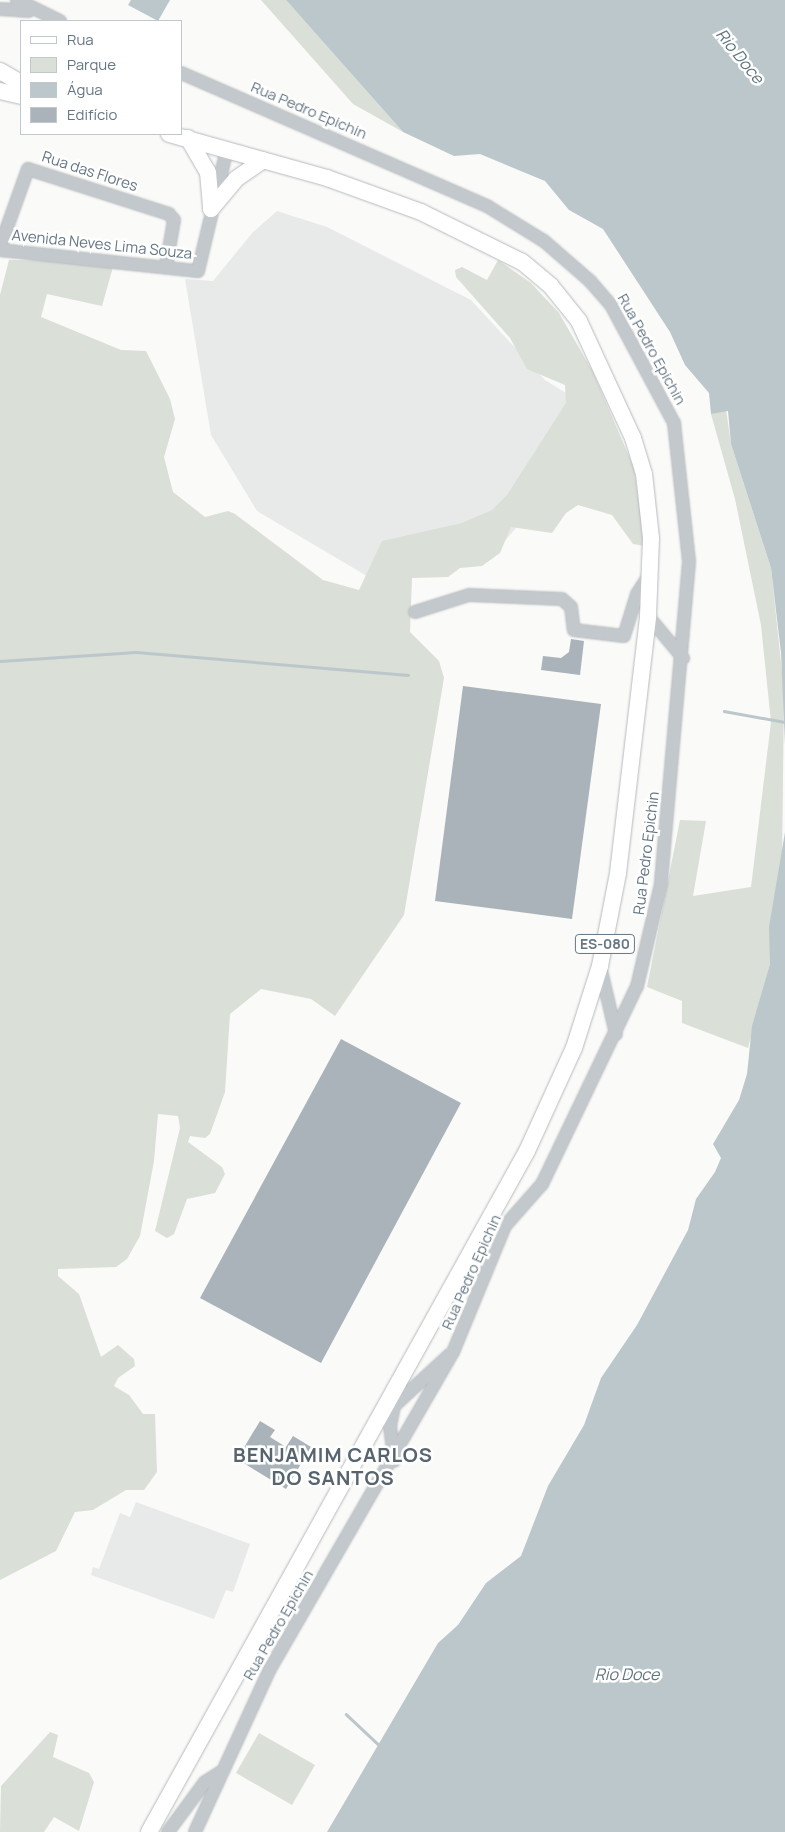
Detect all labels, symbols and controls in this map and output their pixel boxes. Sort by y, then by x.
legend [20,20,182,135]
water label: Rio Doce [712,25,768,87]
text: Rua [67,29,94,50]
text: Parque [67,54,116,75]
street label: Rua Pedro Epichin [248,77,370,143]
text: Água [67,79,103,100]
text: Edifício [67,104,117,125]
street label: Rua das Flores [40,147,140,195]
street label: Avenida Neves Lima Souza [11,226,193,262]
street label: Rua Pedro Epichin [614,290,690,408]
street label: Rua Pedro Epichin [630,790,662,916]
road number: ES-080 [574,932,636,956]
street label: Rua Pedro Epichin [438,1212,504,1332]
district label: BENJAMIM CARLOS DO SANTOS [231,1443,435,1490]
street label: Rua Pedro Epichin [239,1567,317,1683]
water label: Rio Doce [595,1664,659,1684]

